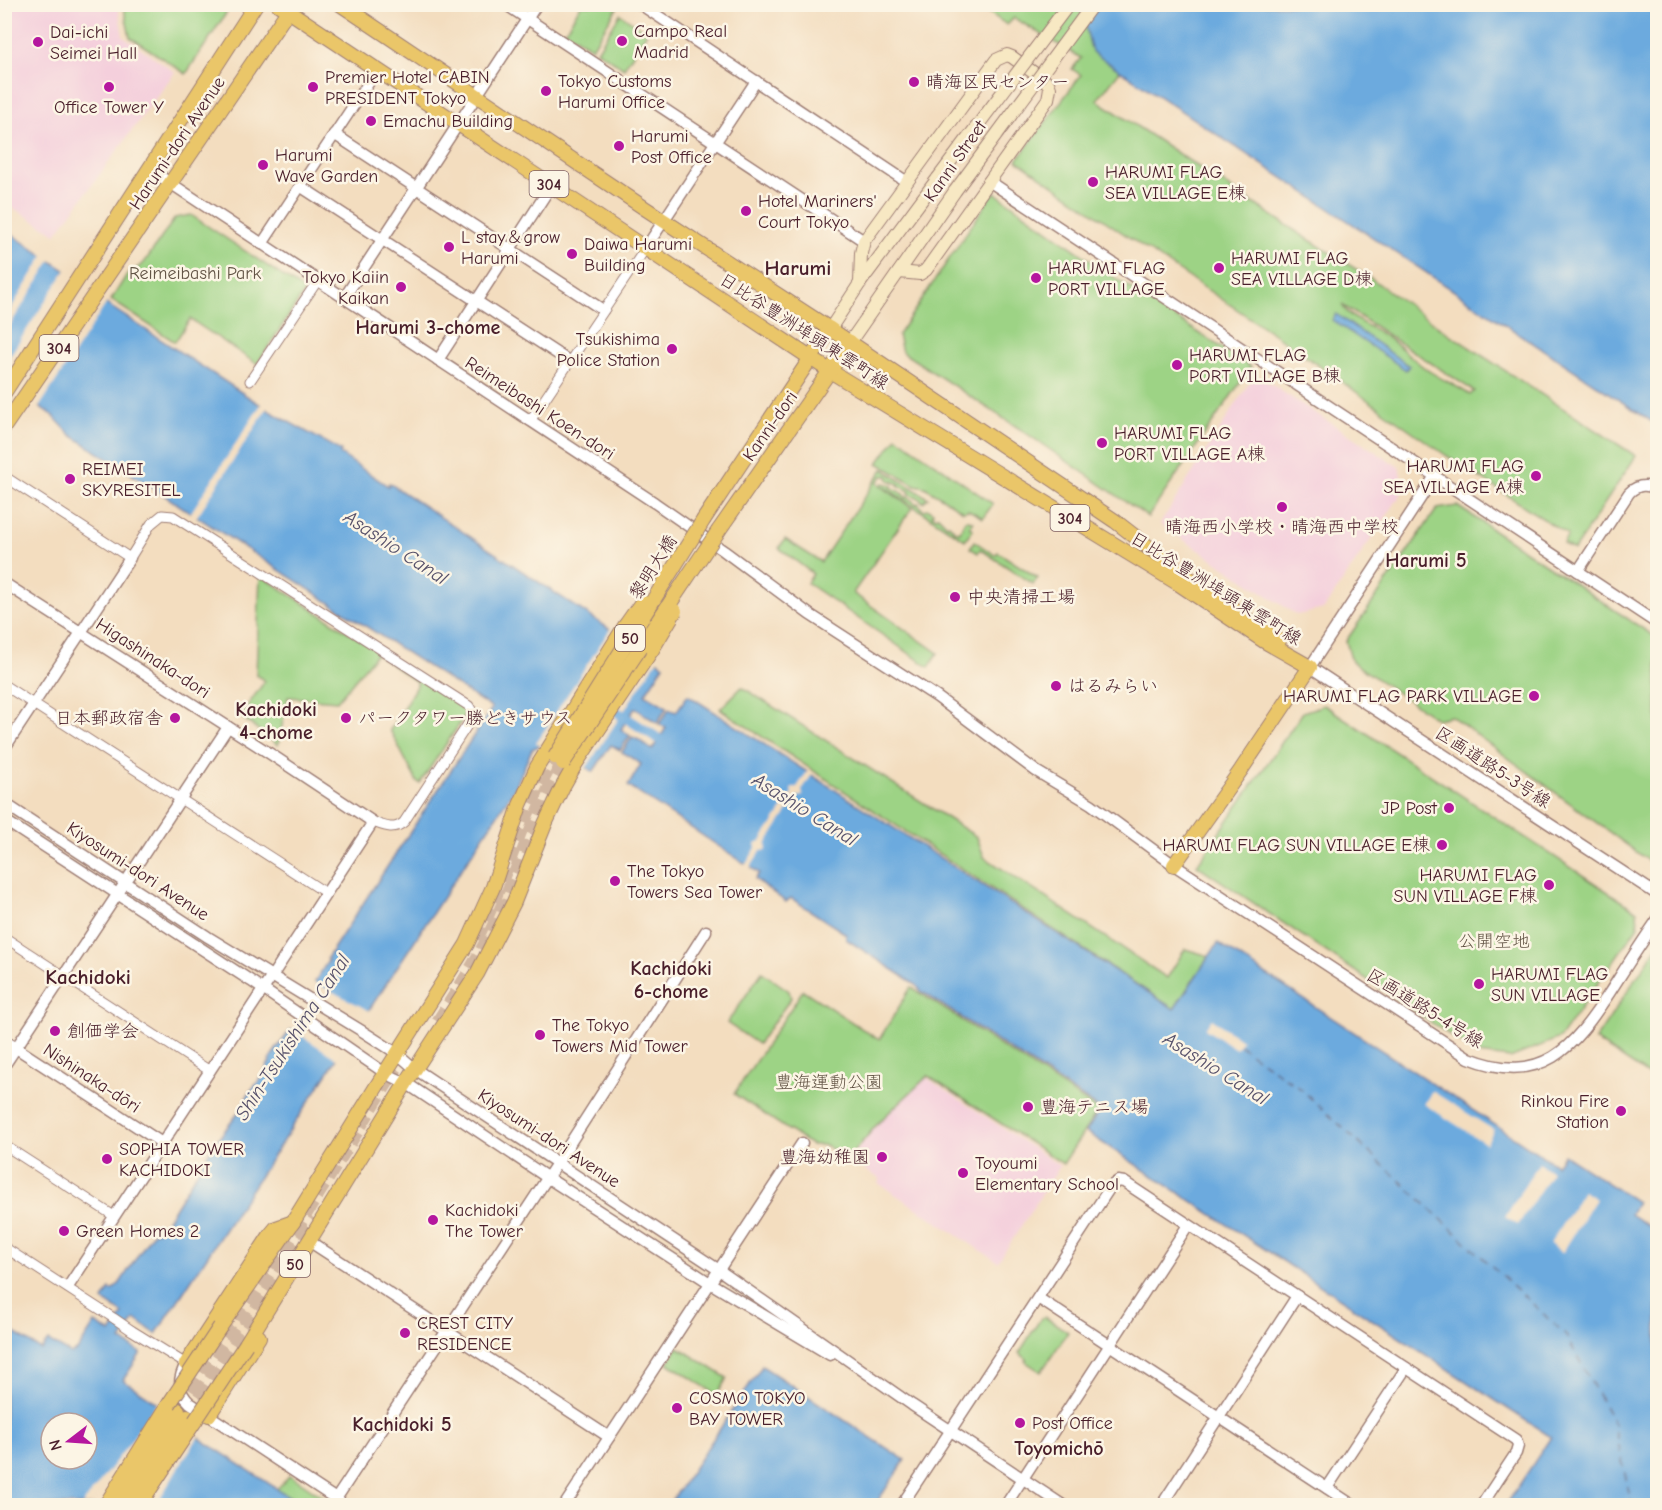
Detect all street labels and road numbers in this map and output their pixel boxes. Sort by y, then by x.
street label: Harumi-dori Avenue [125,73,230,214]
street label: Kanni Street [920,116,992,206]
road number: 304 [530,171,568,197]
street label: 日比谷豊洲埠頭東雲町線 [715,269,892,394]
road number: 304 [40,335,78,361]
street label: Reimeibashi Koen-dori [461,352,618,465]
street label: Kanni-dori [739,387,802,465]
road number: 304 [1050,505,1090,531]
street label: 日比谷豊洲埠頭東雲町線 [1126,527,1305,650]
street label: 黎明大橋 [625,531,681,603]
street label: Higashinaka-dori [92,614,214,703]
road number: 50 [615,625,645,651]
street label: 区画道路5-3号線 [1431,722,1555,813]
street label: Kiyosumi-dori Avenue [63,818,213,925]
street label: 区画道路5-4号線 [1362,964,1487,1053]
street label: Nishinaka-dōri [39,1039,144,1118]
street label: Kiyosumi-dori Avenue [474,1085,624,1192]
road number: 50 [280,1251,310,1277]

